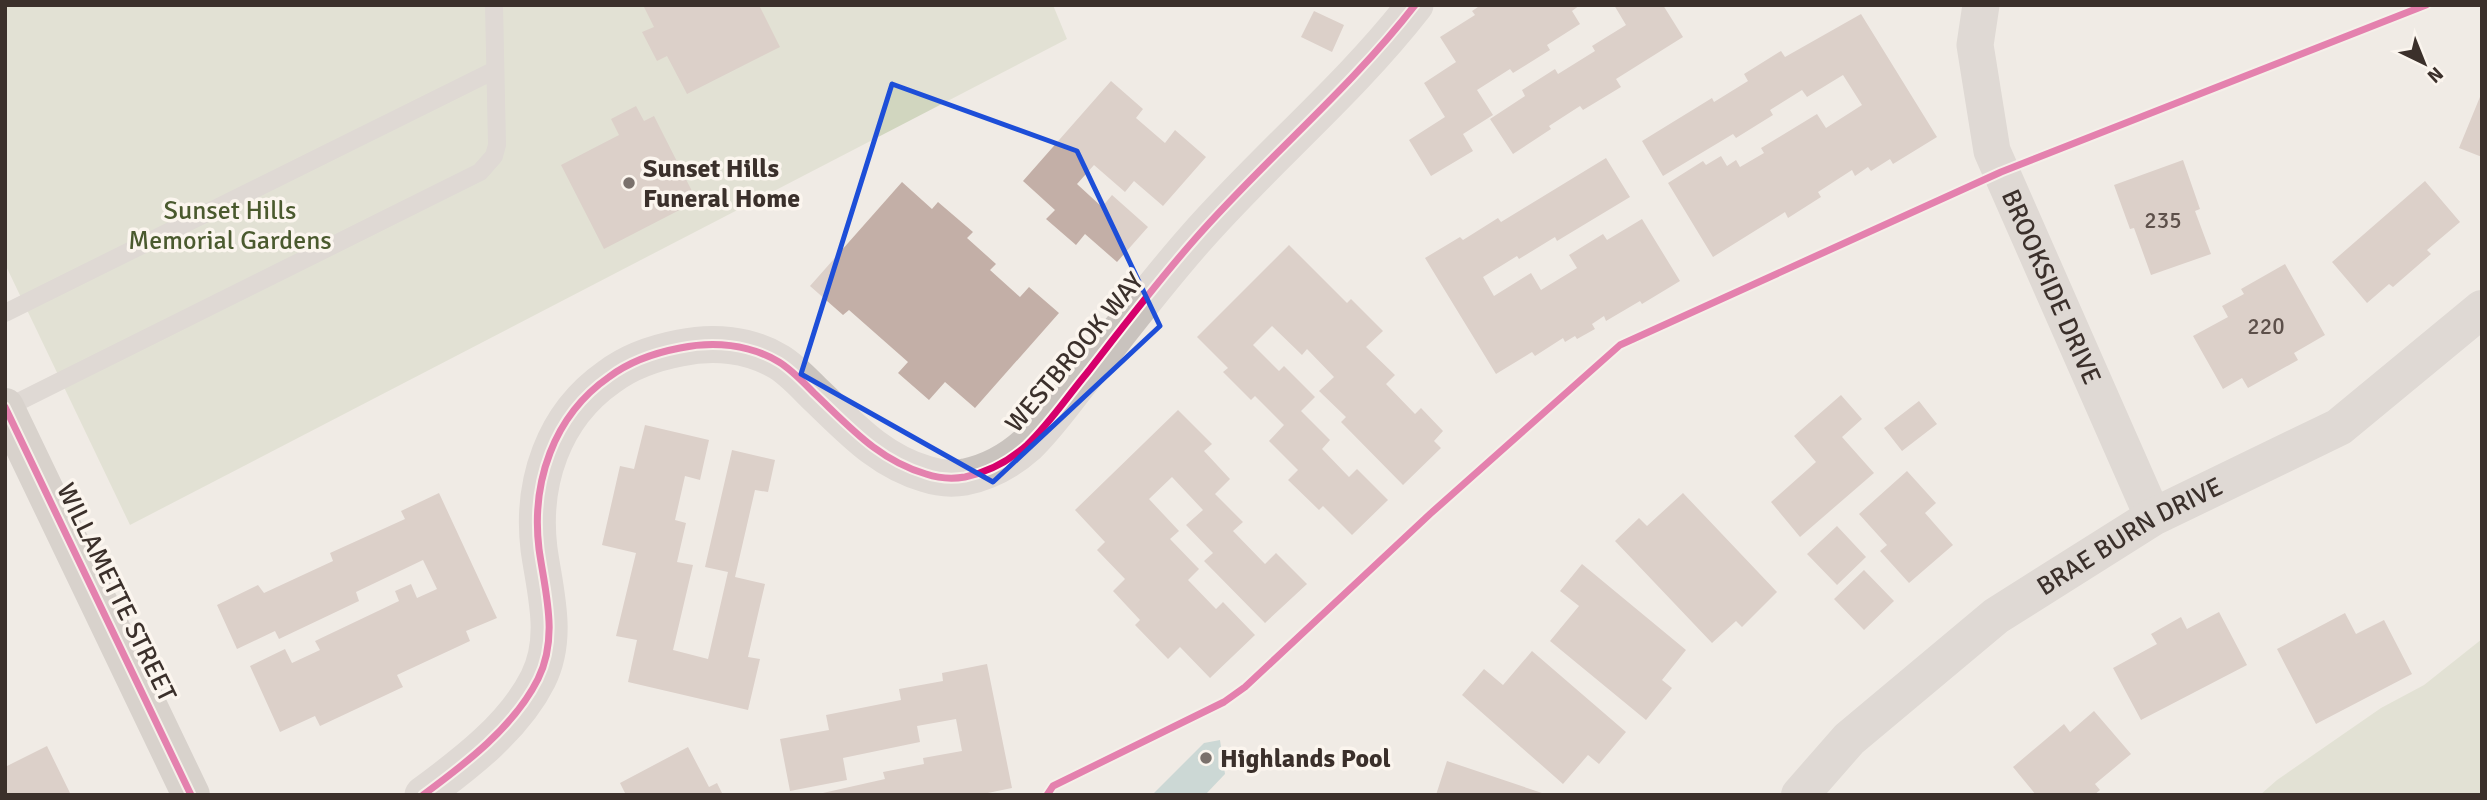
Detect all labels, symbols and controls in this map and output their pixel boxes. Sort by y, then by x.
north arrow [2389,28,2459,98]
text: N [2422,61,2448,88]
place label: Sunset Hills Funeral Home [643,153,800,215]
marker: Sunset Hills Funeral Home [621,175,637,191]
street label: BROOKSIDE DRIVE [1994,185,2108,390]
park label: Sunset Hills Memorial Gardens [128,195,332,257]
house number: 235 [2144,206,2182,235]
street label: WESTBROOK WAY [999,266,1151,439]
house number: 220 [2247,312,2285,341]
street label: BRAE BURN DRIVE [2031,471,2228,603]
street label: WILLAMETTE STREET [49,478,183,707]
place label: Highlands Pool [1220,743,1391,775]
marker: Highlands Pool [1198,750,1214,766]

